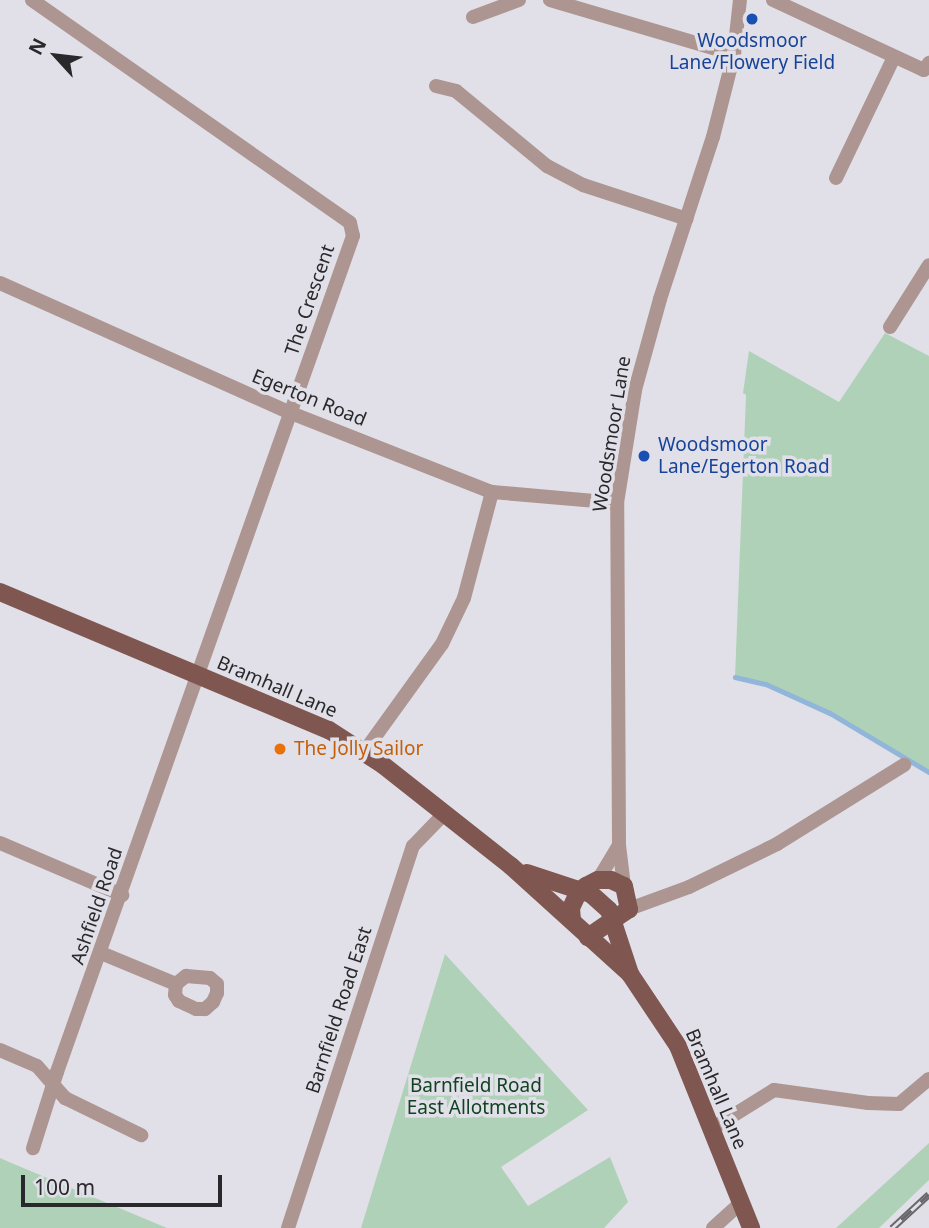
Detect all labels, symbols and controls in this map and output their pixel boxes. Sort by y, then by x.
marker: Woodsmoor Lane/Flowery Field [744,11,760,27]
north arrow [21,21,91,91]
place label: Woodsmoor Lane/Flowery Field [669,30,835,74]
text: N [22,34,52,59]
street label: The Crescent [280,242,340,358]
street label: Woodsmoor Lane [588,354,636,514]
street label: Egerton Road [248,365,370,431]
place label: Woodsmoor Lane/Egerton Road [658,434,830,478]
marker: Woodsmoor Lane/Egerton Road [636,448,652,464]
street label: Bramhall Lane [213,651,341,723]
place label: The Jolly Sailor [294,738,423,760]
marker: The Jolly Sailor [272,741,288,757]
street label: Ashfield Road [66,844,128,968]
street label: Barnfield Road East [301,924,377,1096]
street label: Bramhall Lane [680,1025,752,1153]
park label: Barnfield Road East Allotments [407,1075,545,1119]
scale bar [24,1162,226,1206]
text: 100 m [34,1173,95,1201]

